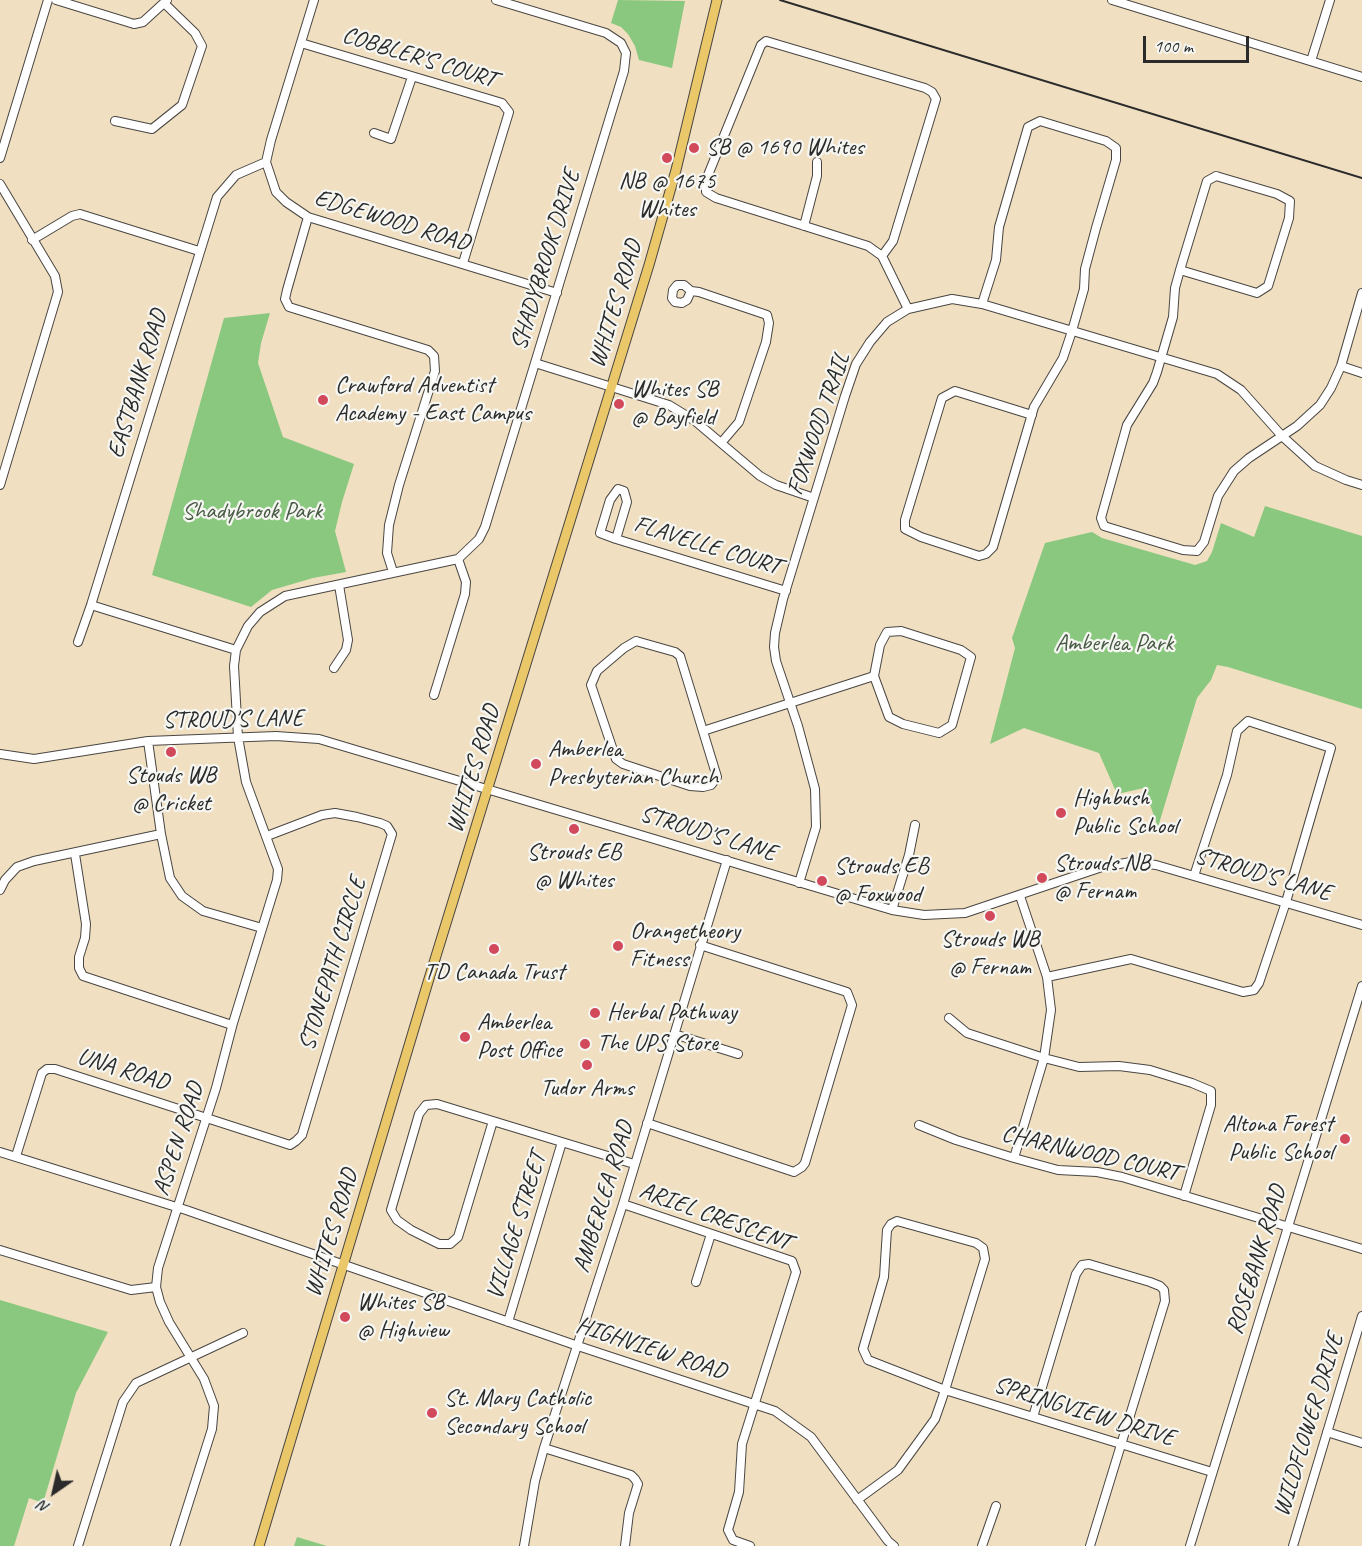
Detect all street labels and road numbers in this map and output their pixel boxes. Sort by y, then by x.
street label: COBBLER'S COURT [339,21,499,95]
street label: SHADYBROOK DRIVE [505,166,587,354]
street label: EDGEWOOD ROAD [311,184,473,258]
street label: WHITES ROAD [583,237,649,371]
street label: EASTBANK ROAD [102,306,174,462]
street label: FOXWOOD TRAIL [781,349,857,499]
street label: FLAVELLE COURT [630,510,784,582]
street label: WHITES ROAD [441,702,507,836]
street label: STROUD'S LANE [162,704,304,736]
street label: STROUD'S LANE [636,800,780,868]
street label: STROUD'S LANE [1191,842,1335,908]
street label: STONEPATH CIRCLE [293,874,373,1054]
street label: UNA ROAD [74,1042,172,1098]
street label: ASPEN ROAD [147,1079,211,1199]
street label: AMBERLEA ROAD [567,1118,641,1276]
street label: CHARNWOOD COURT [999,1120,1181,1188]
street label: VILLAGE STREET [481,1149,553,1303]
street label: WHITES ROAD [299,1166,365,1300]
street label: ARIEL CRESCENT [635,1176,795,1258]
street label: ROSEBANK ROAD [1221,1182,1293,1338]
street label: HIGHVIEW ROAD [572,1311,730,1387]
street label: WILDFLOWER DRIVE [1268,1330,1350,1520]
street label: SPRINGVIEW DRIVE [990,1371,1178,1453]

